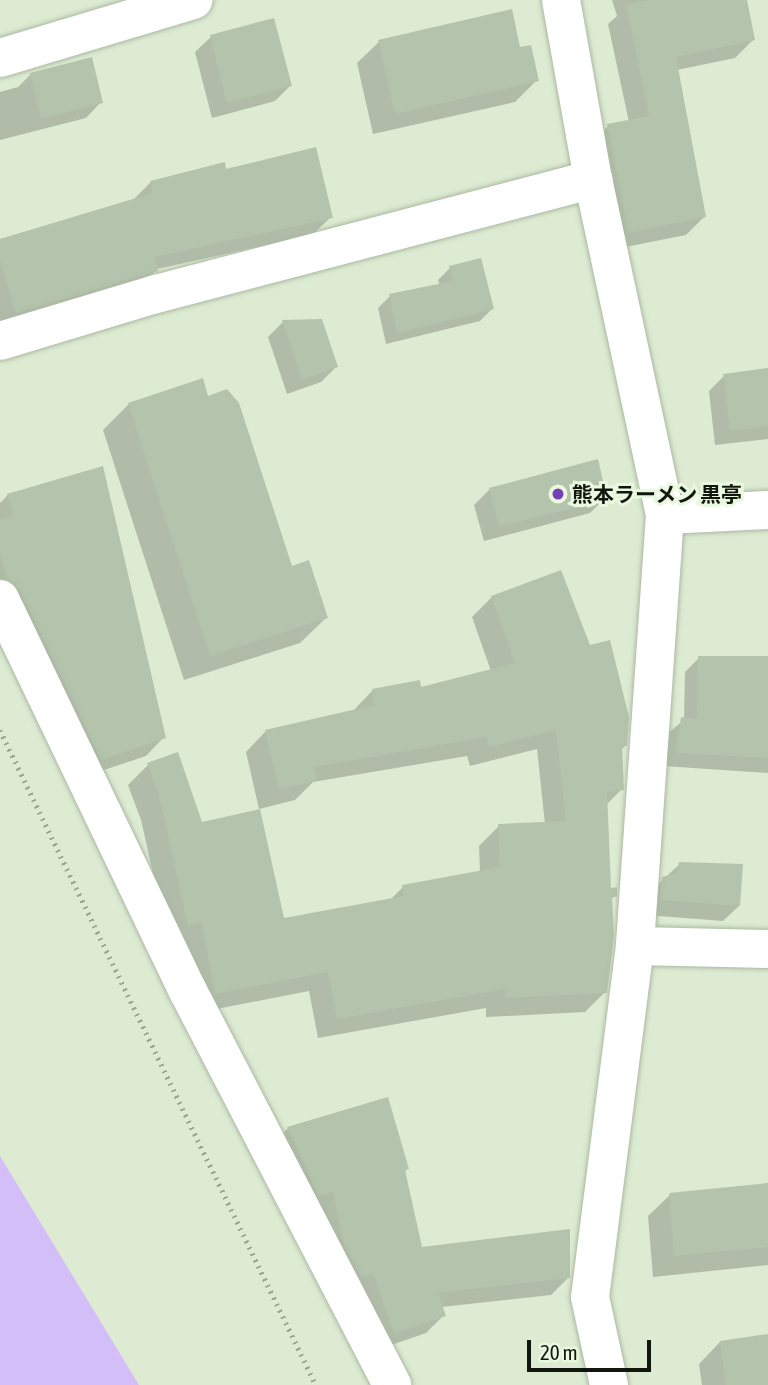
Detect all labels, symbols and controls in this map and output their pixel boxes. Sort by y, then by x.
place label: 熊本ラーメン 黒亭 [572,481,743,507]
marker: 熊本ラーメン 黒亭 [550,486,566,502]
scale bar [530,1326,654,1370]
text: 20 m [540,1340,578,1364]

